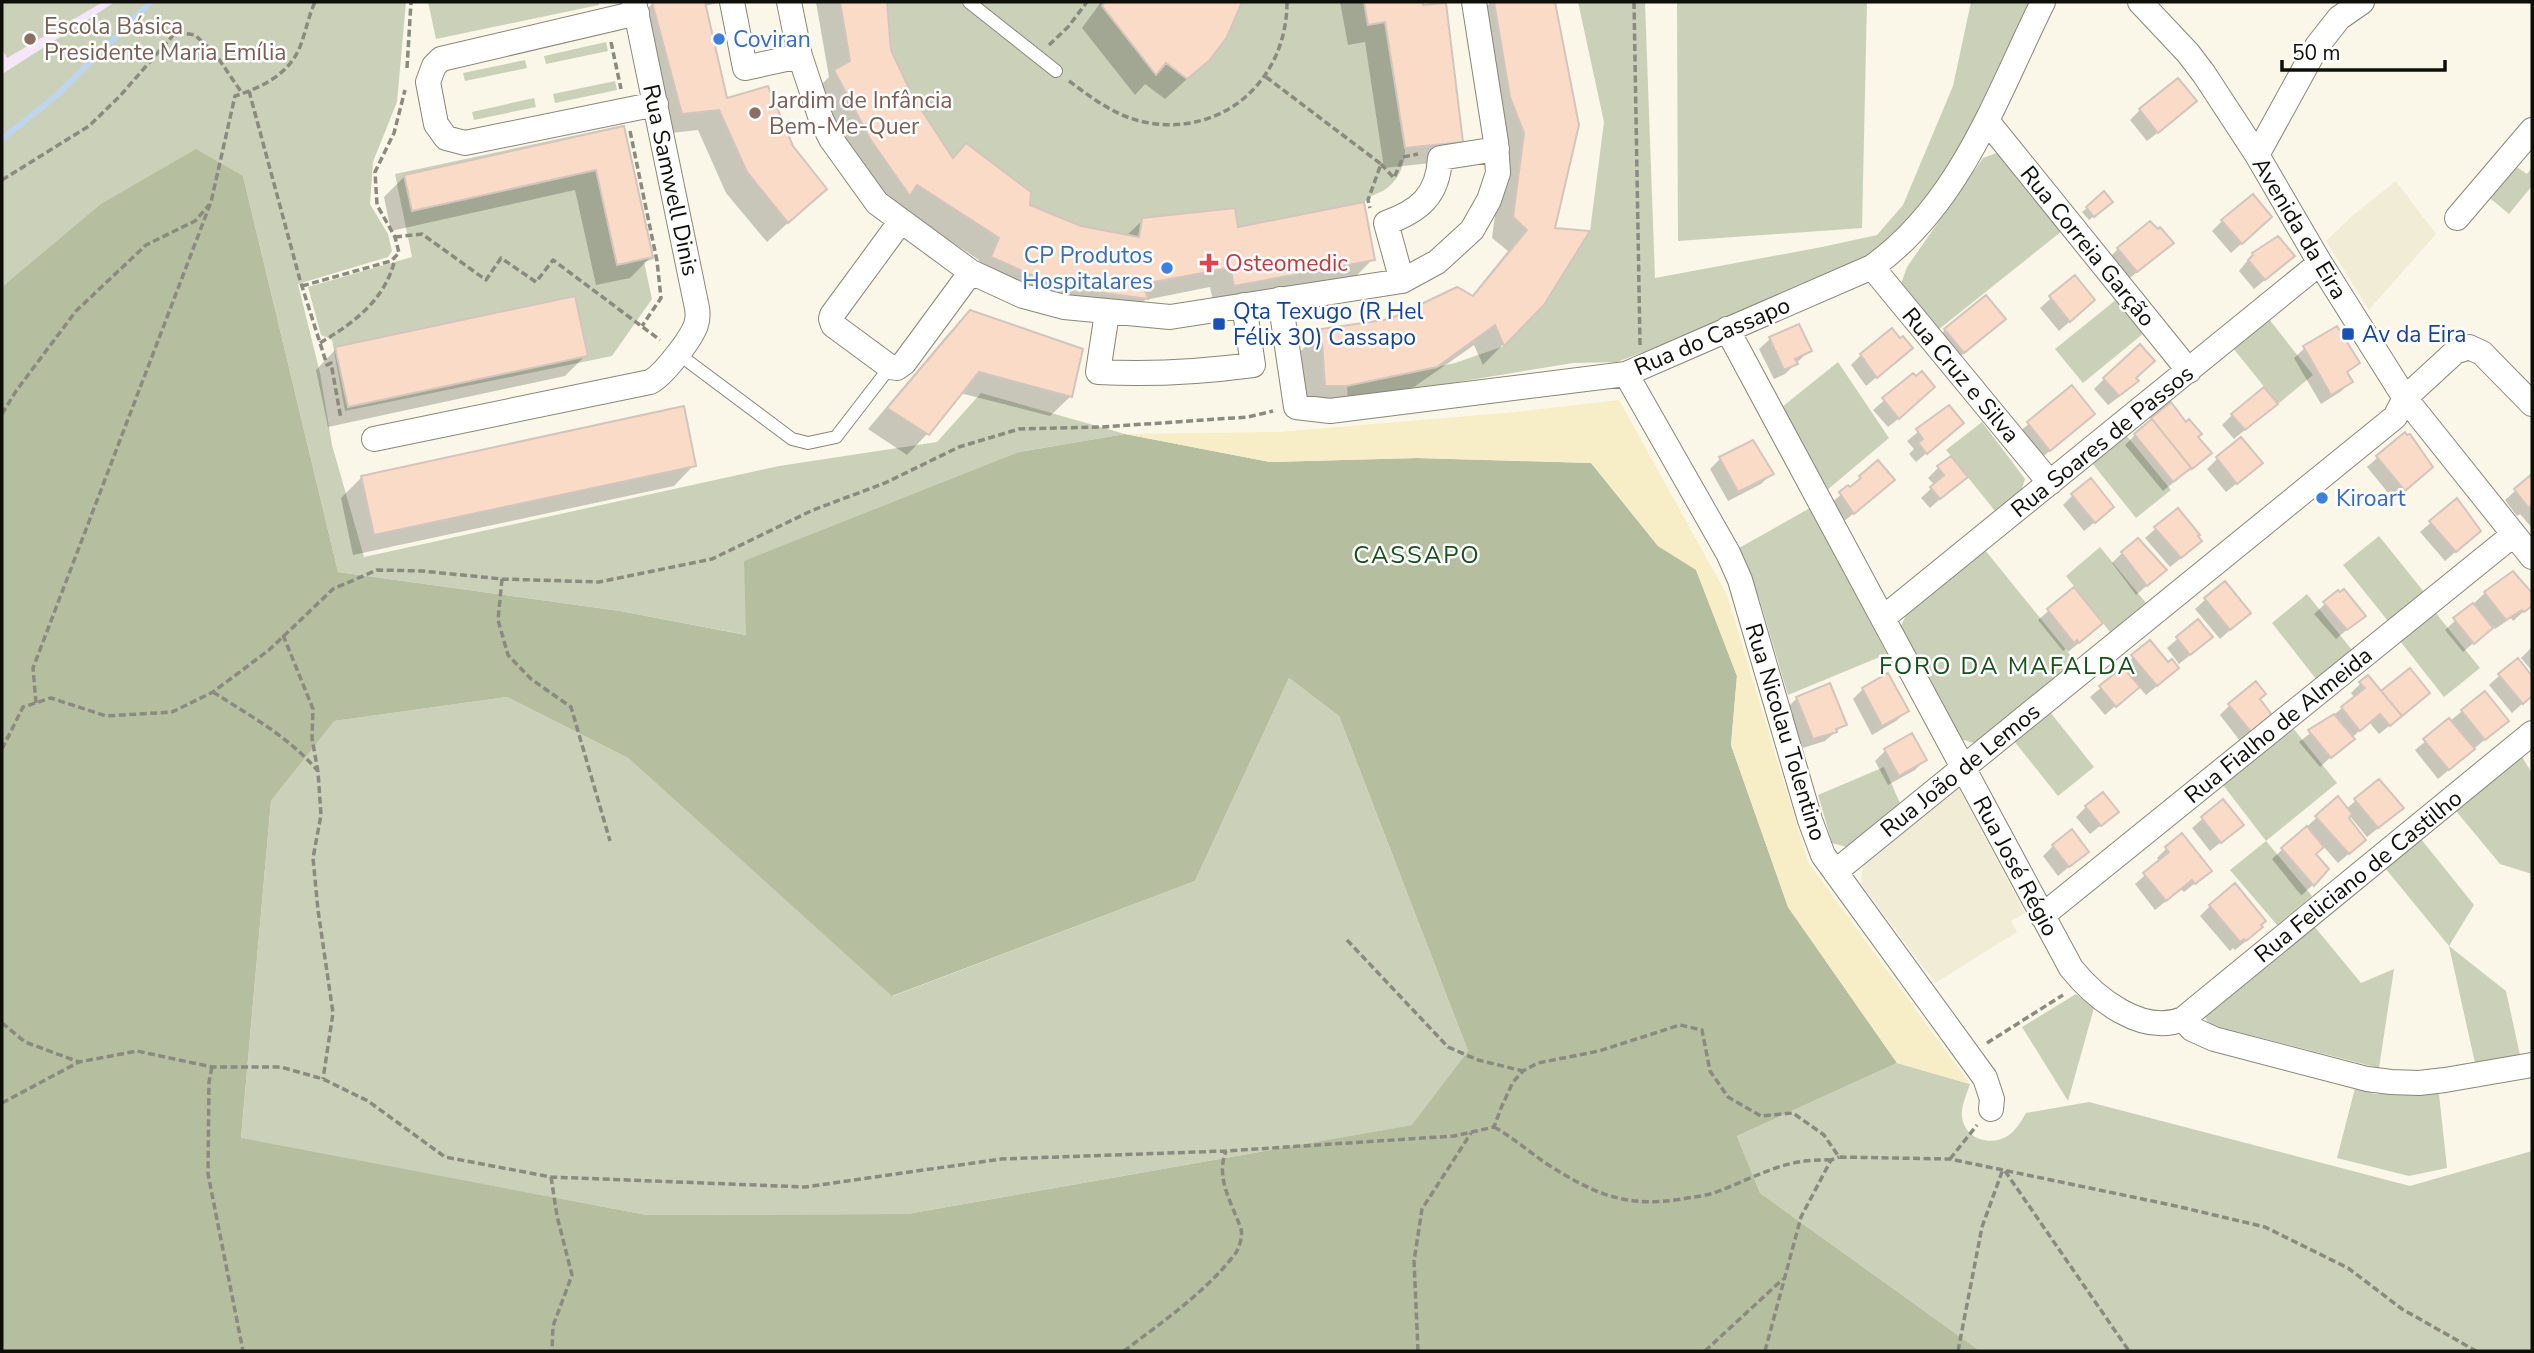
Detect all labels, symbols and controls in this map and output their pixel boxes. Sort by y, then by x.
place label: Escola Básica Presidente Maria Emília [44,11,286,68]
place label: Coviran [733,24,811,55]
scale bar [2282,28,2445,72]
marker: Escola Básica Presidente Maria Emília [22,31,38,47]
marker: Coviran [711,31,727,47]
text: 50 m [2292,39,2341,67]
street label: Rua Samwell Dinis [635,81,706,279]
place label: Jardim de Infância Bem-Me-Quer [768,85,953,142]
marker: Jardim de Infância Bem-Me-Quer [747,105,763,121]
street label: Avenida da Eira [2245,151,2354,305]
street label: Rua Correia Garção [2013,159,2162,333]
place label: CP Produtos Hospitalares [1022,240,1153,297]
place label: Osteomedic [1225,248,1348,279]
marker: Osteomedic [1199,253,1219,273]
marker: CP Produtos Hospitalares [1159,260,1175,276]
street label: Rua do Cassapo [1630,290,1795,383]
place label: Qta Texugo (R Hel Félix 30) Cassapo [1233,296,1424,353]
street label: Rua Cruz e Silva [1895,301,2026,449]
marker: Qta Texugo (R Hel Félix 30) Cassapo [1211,316,1227,332]
place label: Av da Eira [2362,319,2466,350]
marker: Av da Eira [2340,326,2356,342]
street label: Rua Soares de Passos [2005,358,2200,525]
place label: Kiroart [2336,483,2407,514]
marker: Kiroart [2314,490,2330,506]
district label: CASSAPO [1353,539,1481,571]
street label: Rua Nicolau Tolentino [1738,620,1833,845]
street label: Rua Fialho de Almeida [2178,640,2379,811]
district label: FORO DA MAFALDA [1879,650,2137,682]
street label: Rua João de Lemos [1874,696,2047,844]
street label: Rua Feliciano de Castilho [2248,783,2469,970]
street label: Rua José Régio [1966,791,2066,942]

